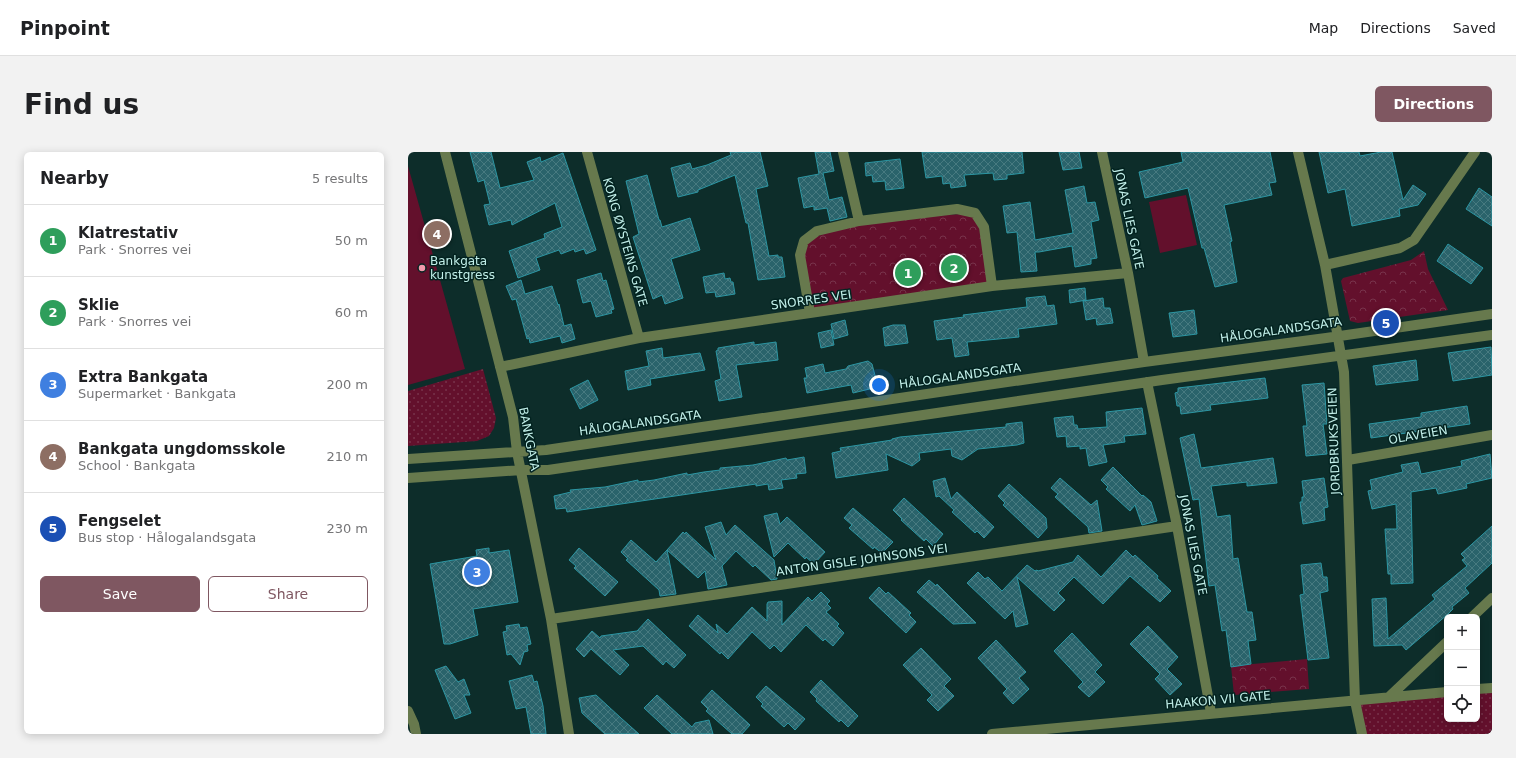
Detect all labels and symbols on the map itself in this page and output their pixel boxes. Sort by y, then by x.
street label: JONAS LIES GATE [1111,167,1146,271]
street label: KONG ØYSTEINS GATE [600,176,650,308]
pin: 4 [424,219,450,249]
pin: 2 [941,253,967,283]
place label: Bankgata kunstgress [430,254,495,282]
pin: 1 [895,258,921,288]
marker: Bankgata kunstgress [417,263,427,273]
street label: SNORRES VEI [770,287,852,313]
pin: 5 [1373,308,1399,338]
street label: HÅLOGALANDSGATA [1219,313,1343,345]
street label: HÅLOGALANDSGATA [898,359,1022,391]
your location [869,375,889,395]
street label: JORDBRUKSVEIEN [1325,387,1343,496]
street label: BANKGATA [516,406,542,473]
street label: HÅLOGALANDSGATA [578,406,702,438]
street label: OLAVEIEN [1387,423,1449,447]
street label: JONAS LIES GATE [1176,492,1210,597]
street label: ANTON GISLE JOHNSONS VEI [775,541,949,579]
pin: 3 [464,557,490,587]
street label: HAAKON VII GATE [1165,688,1271,712]

